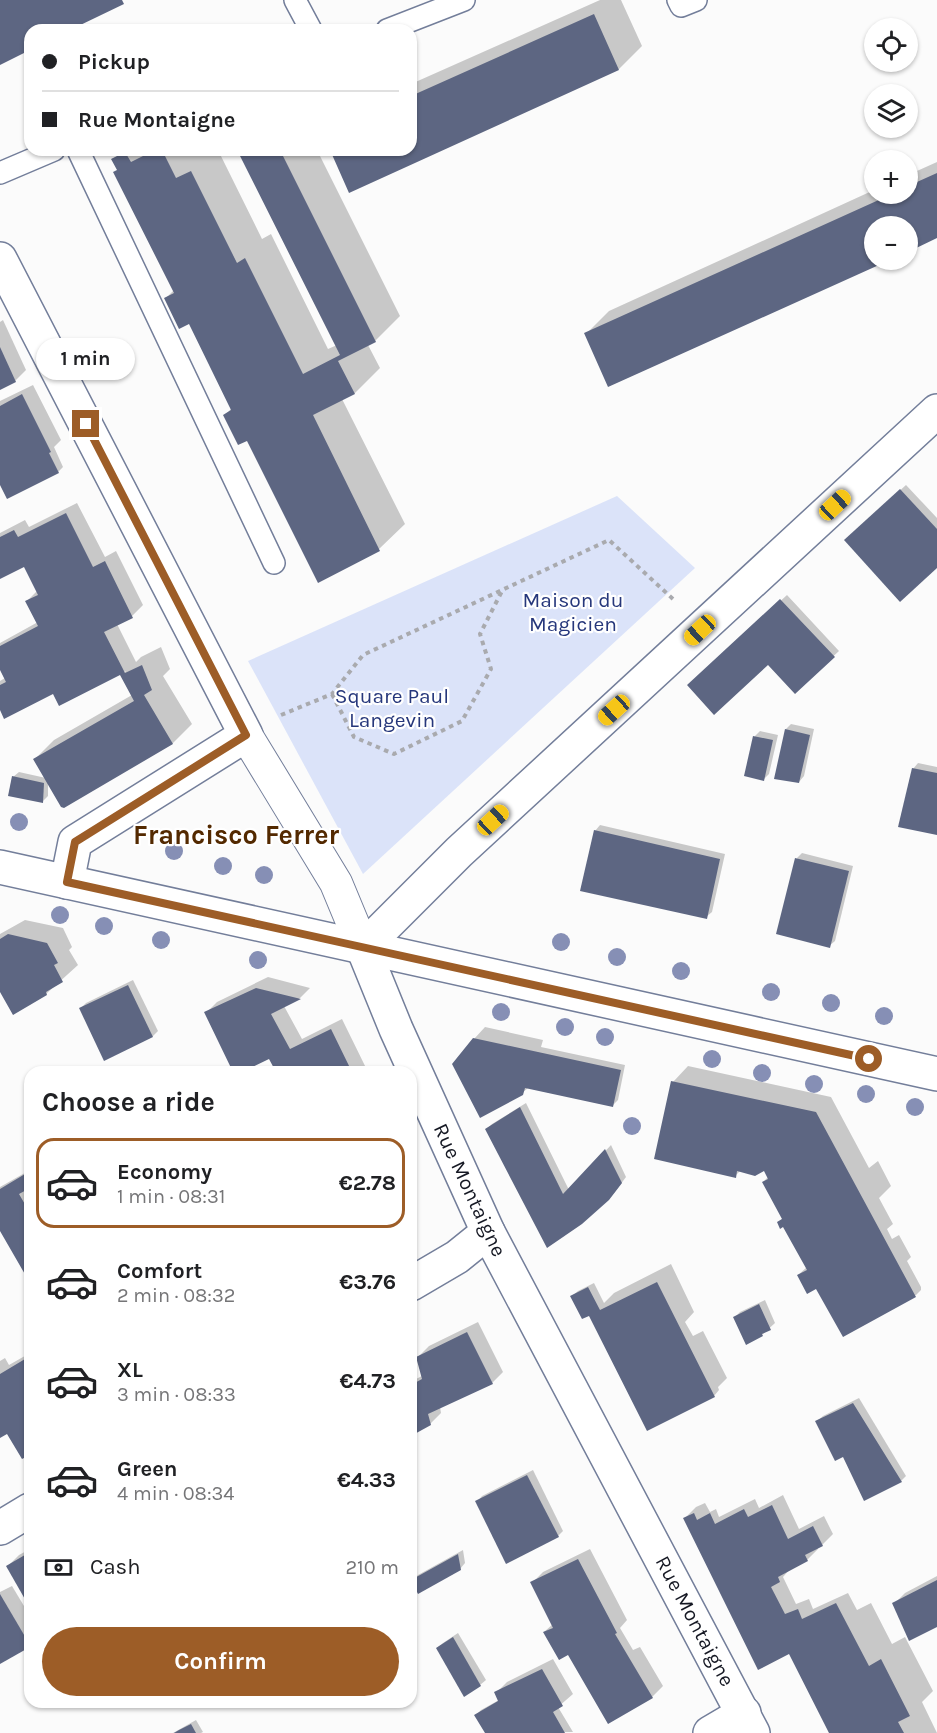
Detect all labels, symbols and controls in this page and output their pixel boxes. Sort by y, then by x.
map controls [864,18,918,270]
button: locate [864,18,918,72]
text: Pickup [78,49,150,75]
button: layers [864,84,918,138]
text: Rue Montaigne [78,107,236,133]
button: + [864,150,918,204]
button: − [864,216,918,270]
callout: 1 min [36,337,136,379]
text: 1 min [60,347,111,370]
route end [72,410,99,437]
car [816,486,854,524]
park label: Maison du Magicien [523,588,623,636]
car [681,611,719,649]
park label: Square Paul Langevin [335,684,449,732]
car [595,691,633,729]
car [474,801,512,839]
district label: Francisco Ferrer [133,819,339,851]
route start [855,1045,882,1072]
text: Choose a ride [42,1086,215,1118]
street label: Rue Montaigne [429,1120,511,1260]
icon: car [45,1156,99,1210]
text: Economy [117,1159,212,1185]
text: €2.78 [339,1170,396,1196]
text: 1 min · 08:31 [117,1185,225,1208]
icon: car [45,1255,99,1309]
text: Comfort [117,1258,202,1284]
text: €3.76 [339,1269,396,1295]
text: 2 min · 08:32 [117,1284,235,1307]
icon: car [45,1354,99,1408]
text: XL [117,1357,143,1383]
text: €4.73 [340,1368,396,1394]
text: 3 min · 08:33 [117,1383,236,1406]
icon: car [45,1453,99,1507]
text: Green [117,1456,178,1482]
text: €4.33 [337,1467,396,1493]
text: 4 min · 08:34 [117,1482,234,1505]
icon: cash [42,1551,75,1584]
street label: Rue Montaigne [651,1552,739,1690]
text: Cash [90,1554,140,1580]
text: 210 m [345,1556,399,1579]
button: Confirm [42,1627,399,1696]

